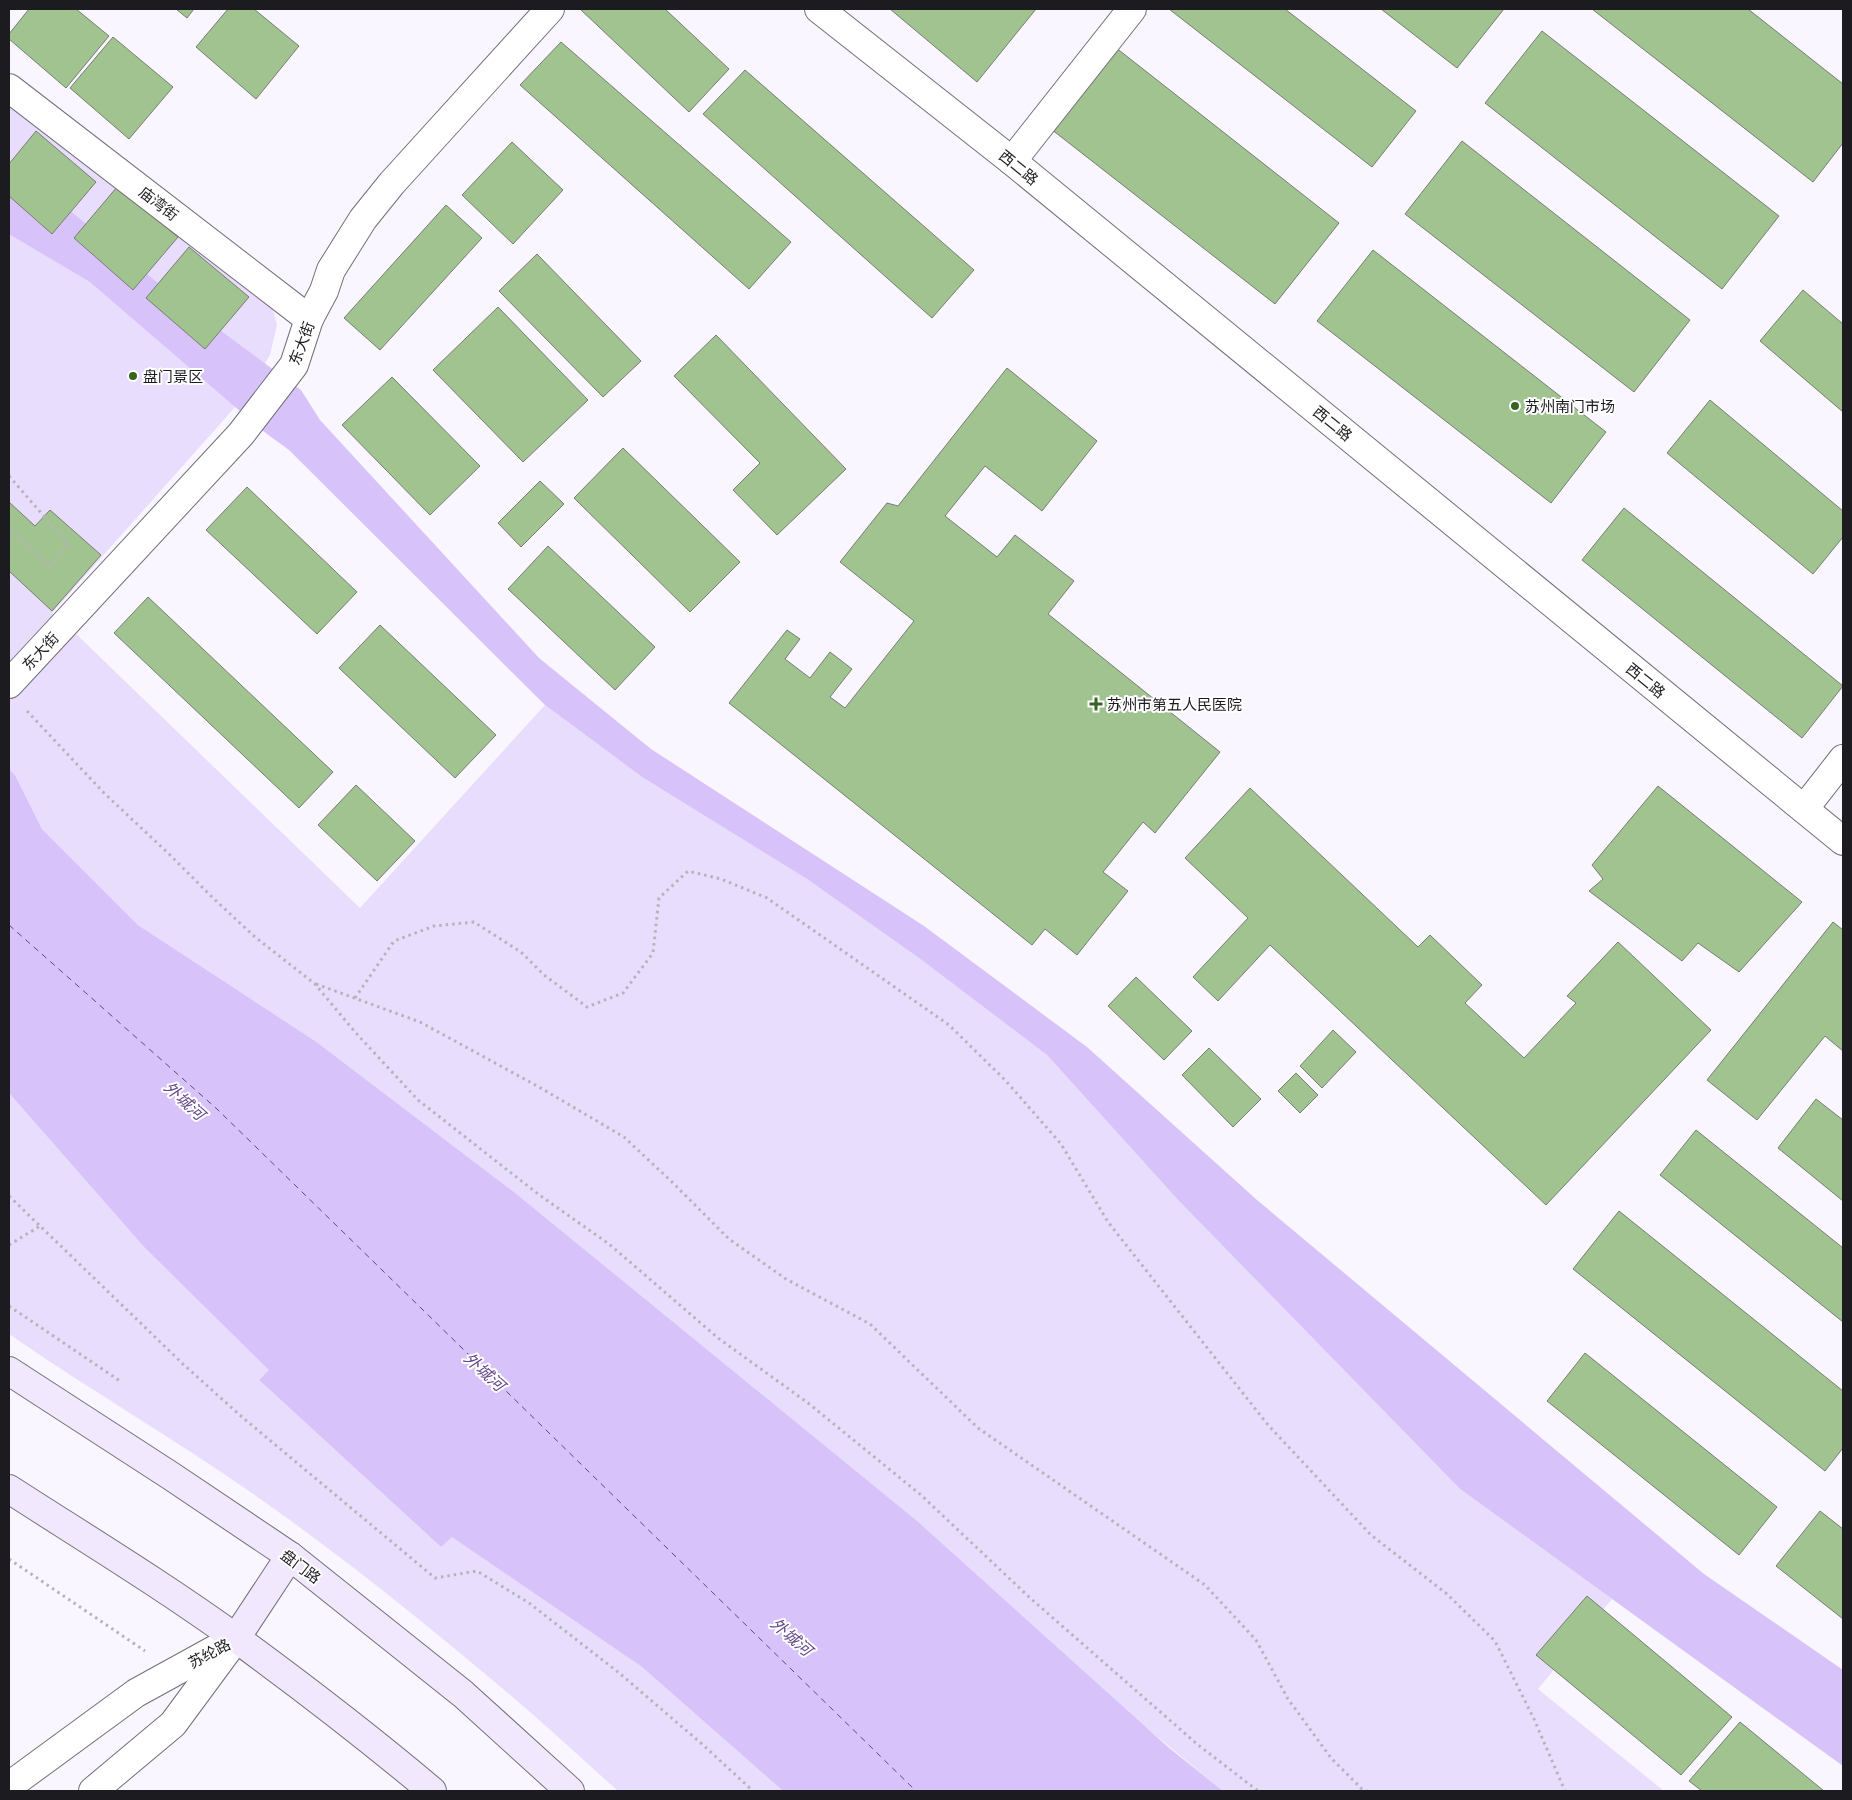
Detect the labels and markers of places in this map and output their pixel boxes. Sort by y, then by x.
place label: 盘门景区 [143,367,203,385]
marker: 盘门景区 [127,370,139,382]
place label: 苏州南门市场 [1525,397,1615,415]
marker: 苏州南门市场 [1509,400,1521,412]
place label: 苏州市第五人民医院 [1107,695,1242,713]
marker: 苏州市第五人民医院 [1089,697,1103,711]

